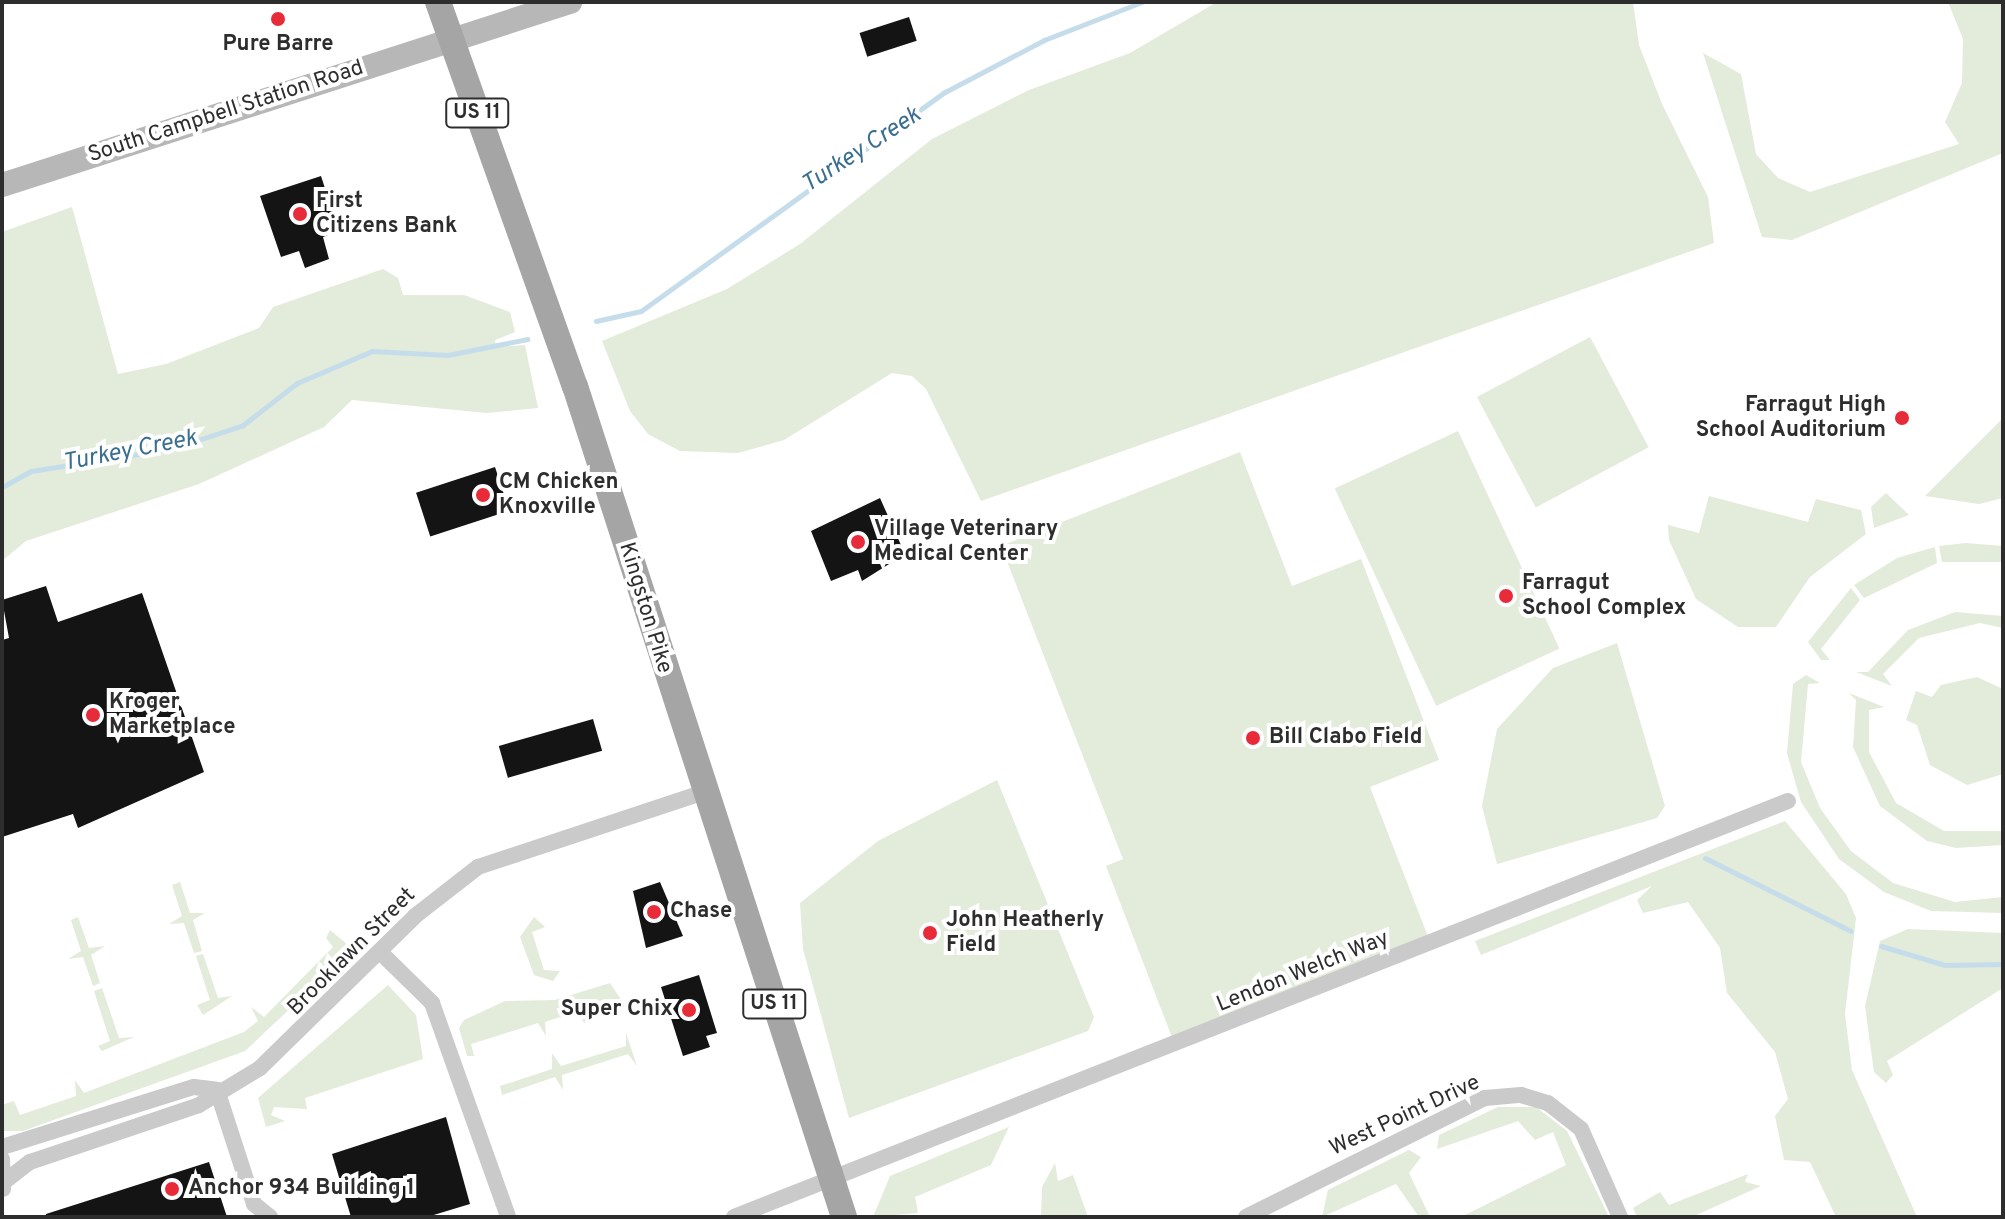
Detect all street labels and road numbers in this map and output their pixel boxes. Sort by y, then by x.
street label: South Campbell Station Road [85,55,367,169]
road number: US 11 [445,97,509,129]
street label: Kingston Pike [613,539,677,677]
street label: Brooklawn Street [283,883,421,1021]
street label: Lendon Welch Way [1213,925,1393,1019]
road number: US 11 [742,988,806,1020]
street label: West Point Drive [1326,1070,1484,1162]

